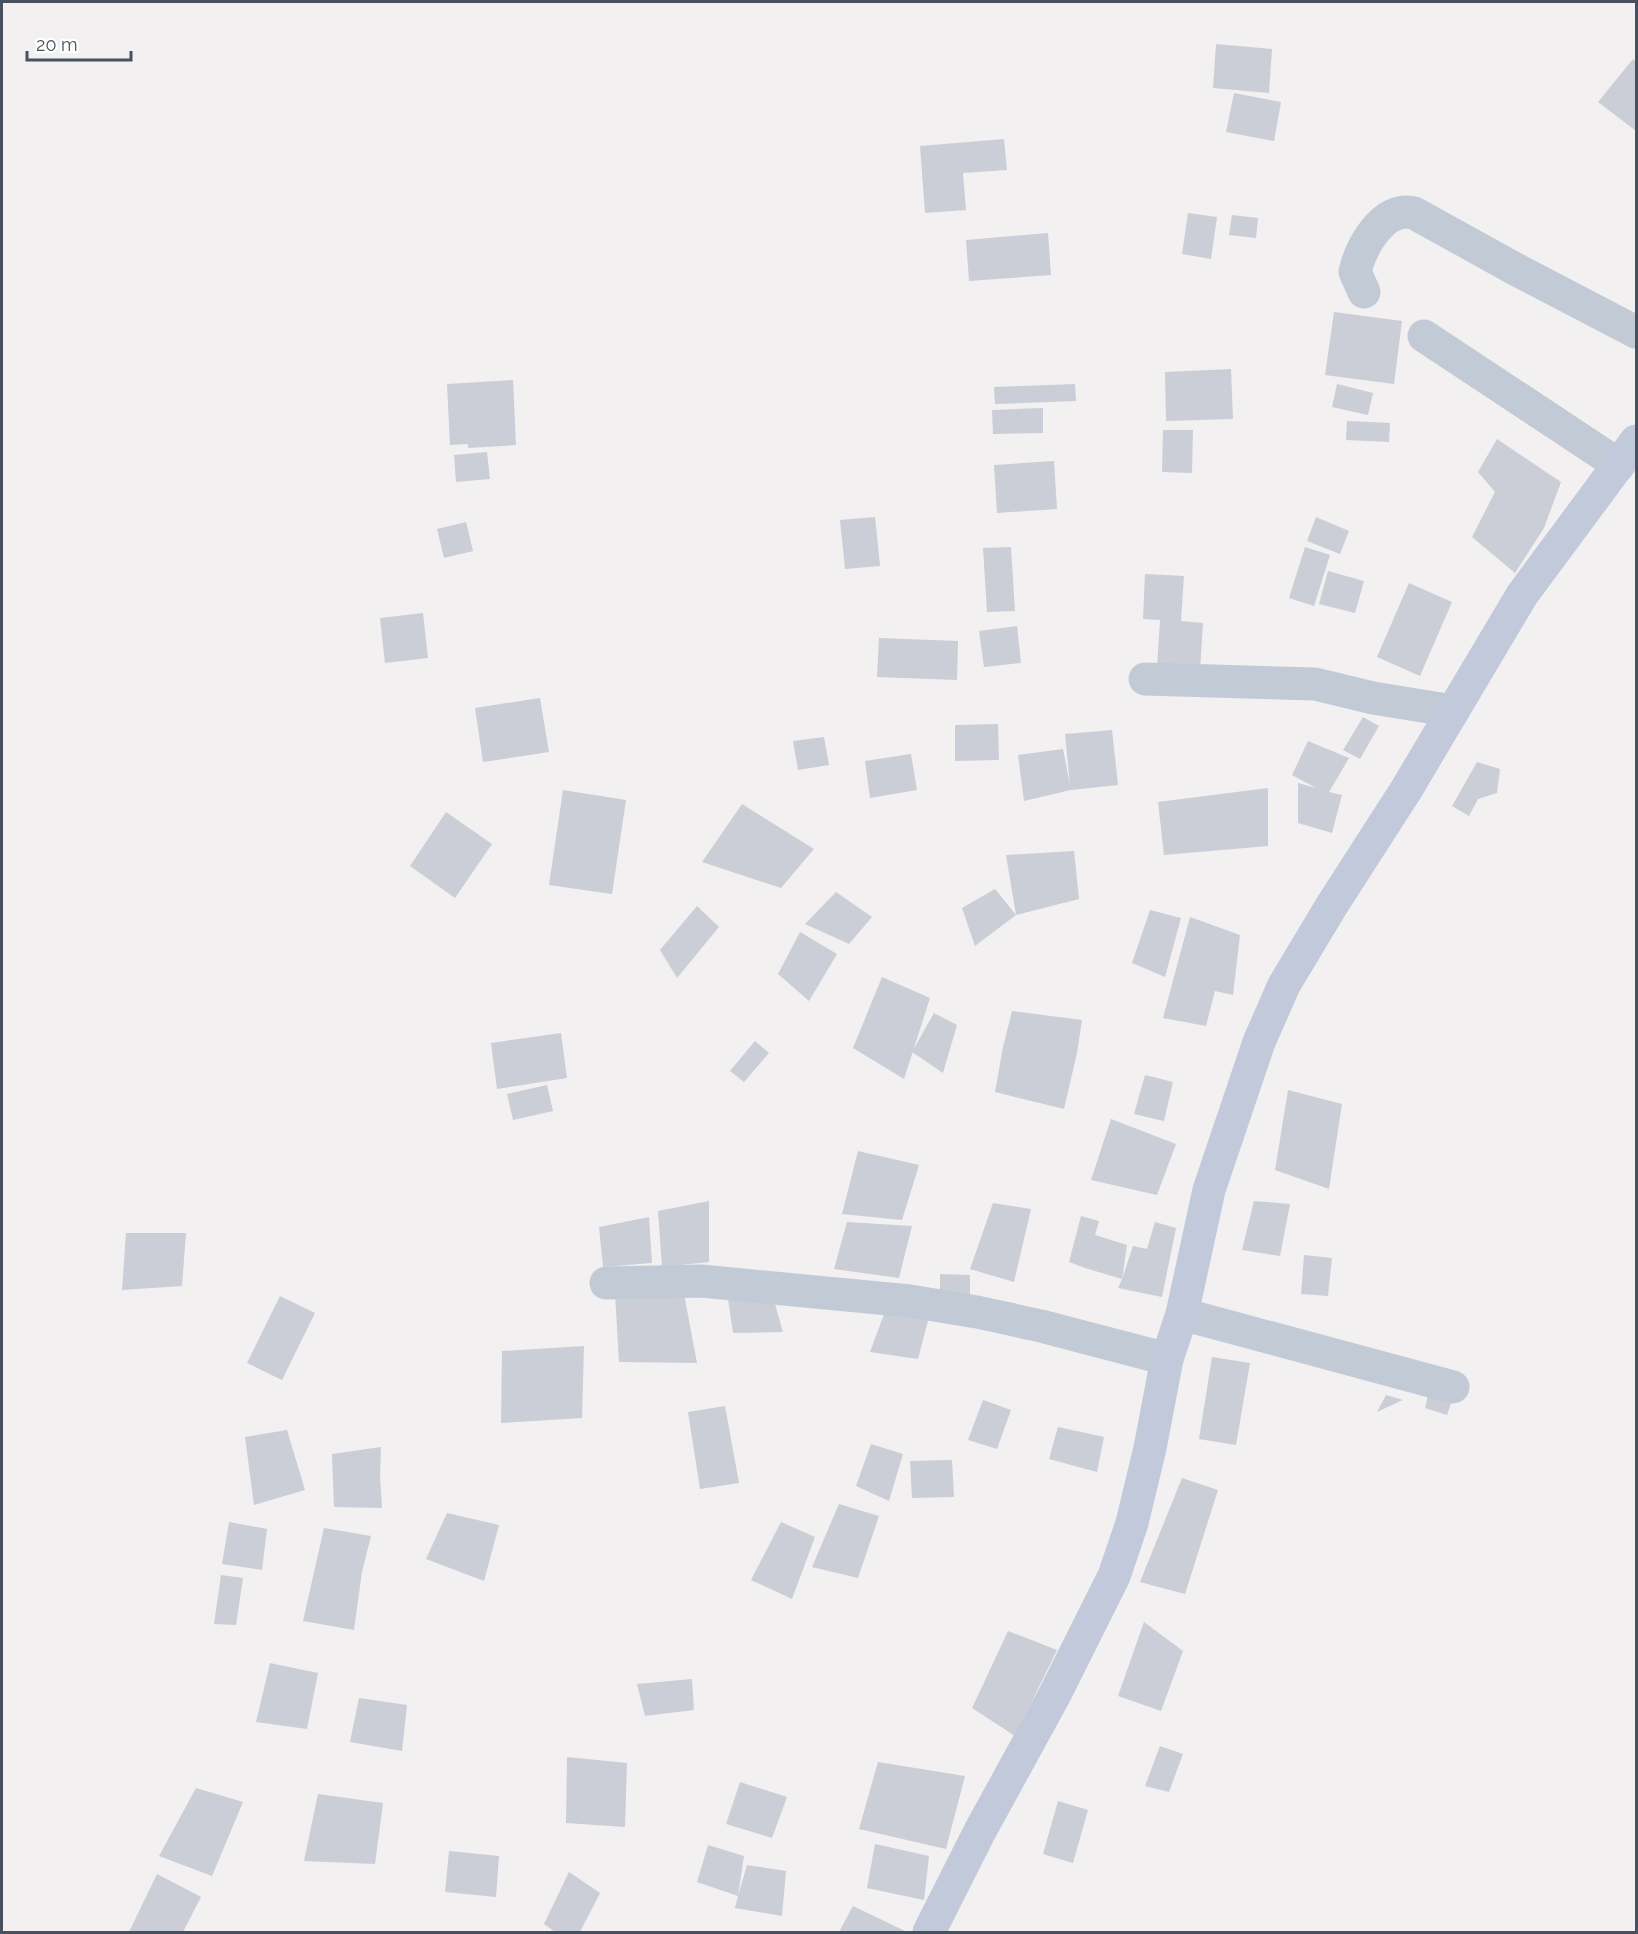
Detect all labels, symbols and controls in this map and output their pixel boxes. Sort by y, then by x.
scale bar [27,24,130,62]
text: 20 m [36,34,78,55]

